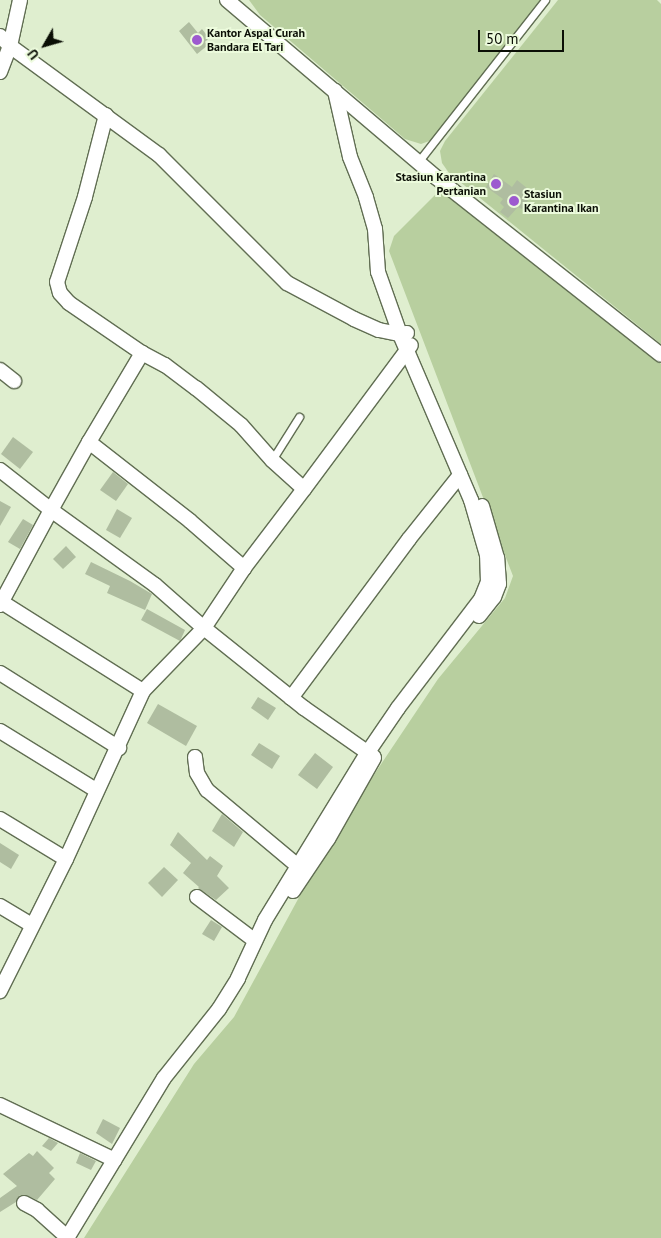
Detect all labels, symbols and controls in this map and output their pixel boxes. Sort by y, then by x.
north arrow [20,20,70,70]
scale bar [481,20,567,52]
place label: Kantor Aspal Curah Bandara El Tari [207,26,306,54]
text: 50 m [486,29,519,48]
marker: Kantor Aspal Curah Bandara El Tari [191,34,203,46]
text: U [23,45,43,63]
place label: Stasiun Karantina Pertanian [395,170,486,198]
marker: Stasiun Karantina Pertanian [490,178,502,190]
place label: Stasiun Karantina Ikan [524,187,599,215]
marker: Stasiun Karantina Ikan [508,195,520,207]

